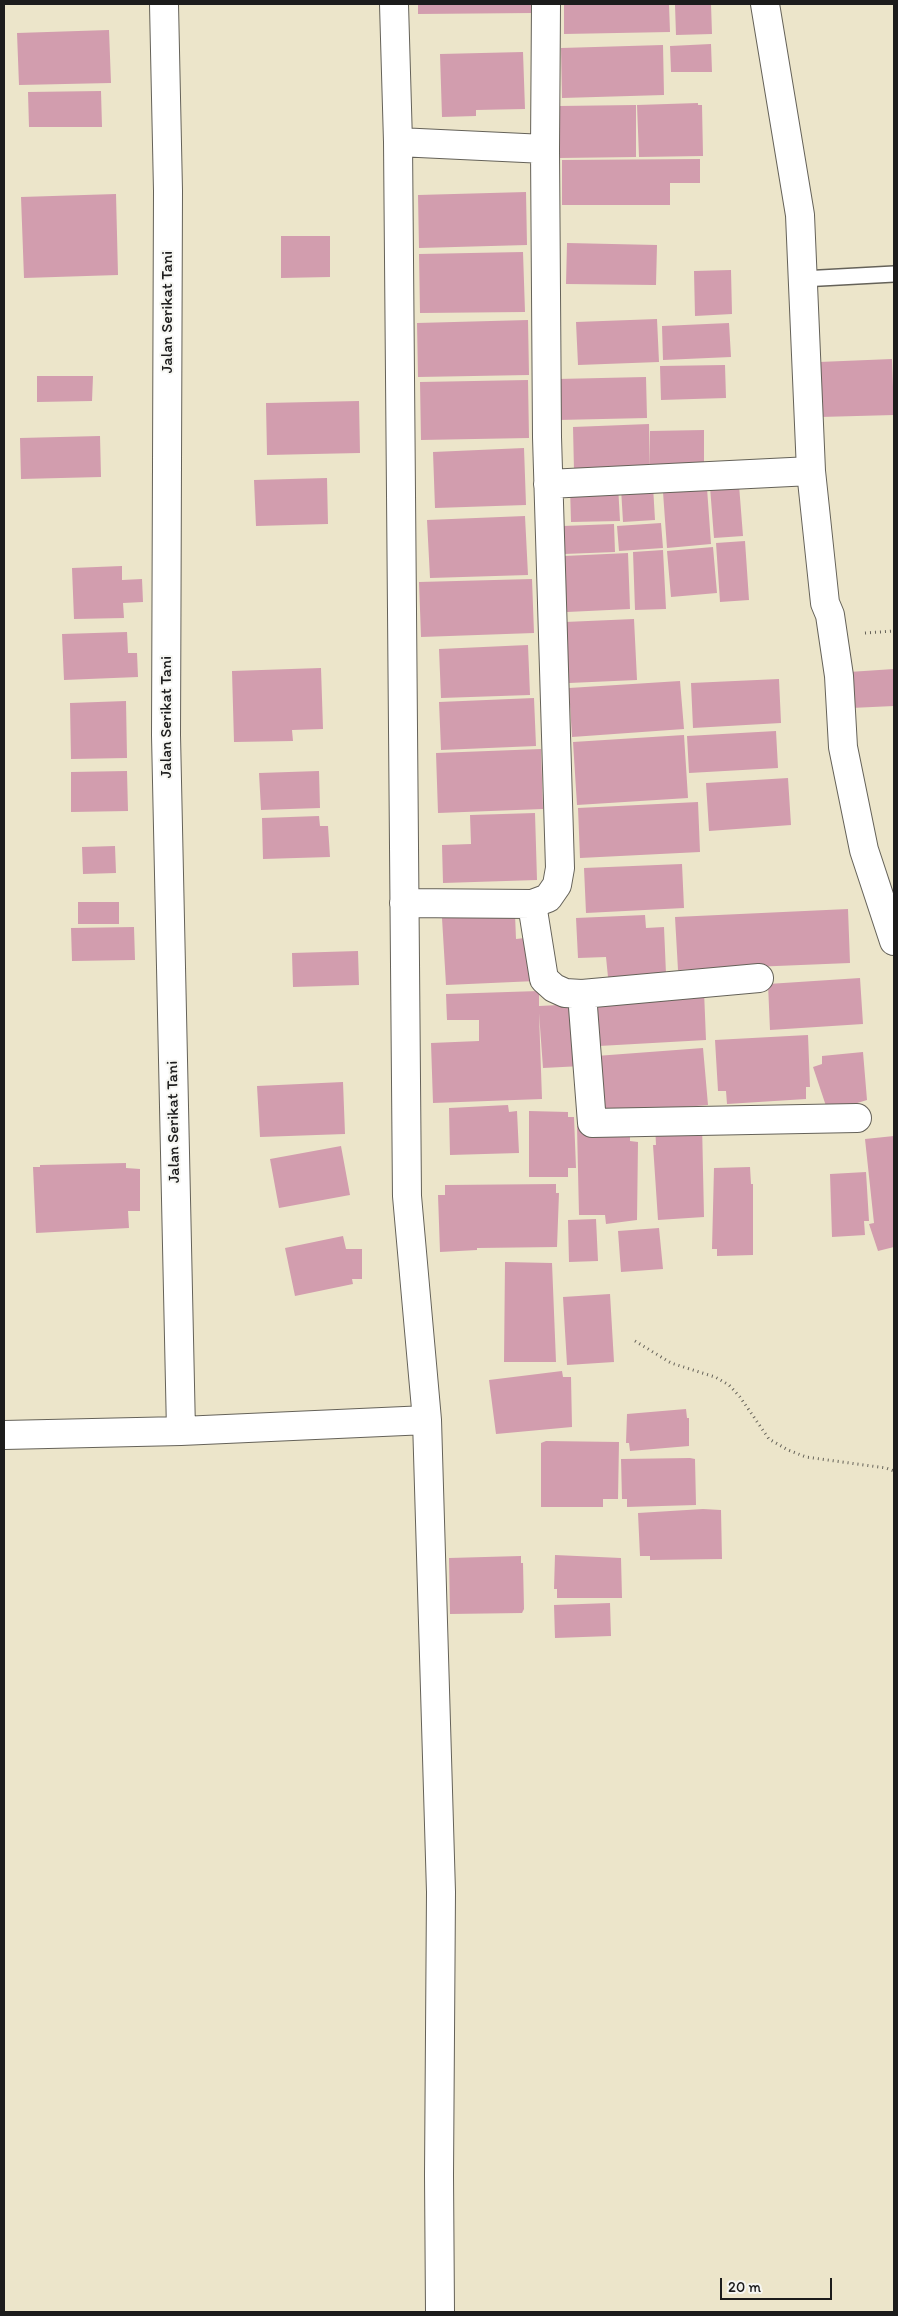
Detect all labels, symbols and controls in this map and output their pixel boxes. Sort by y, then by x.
street label: Jalan Serikat Tani [158,251,178,373]
street label: Jalan Serikat Tani [157,656,177,778]
street label: Jalan Serikat Tani [163,1061,185,1183]
scale bar [723,2268,836,2300]
text: 20 m [728,2278,761,2296]

